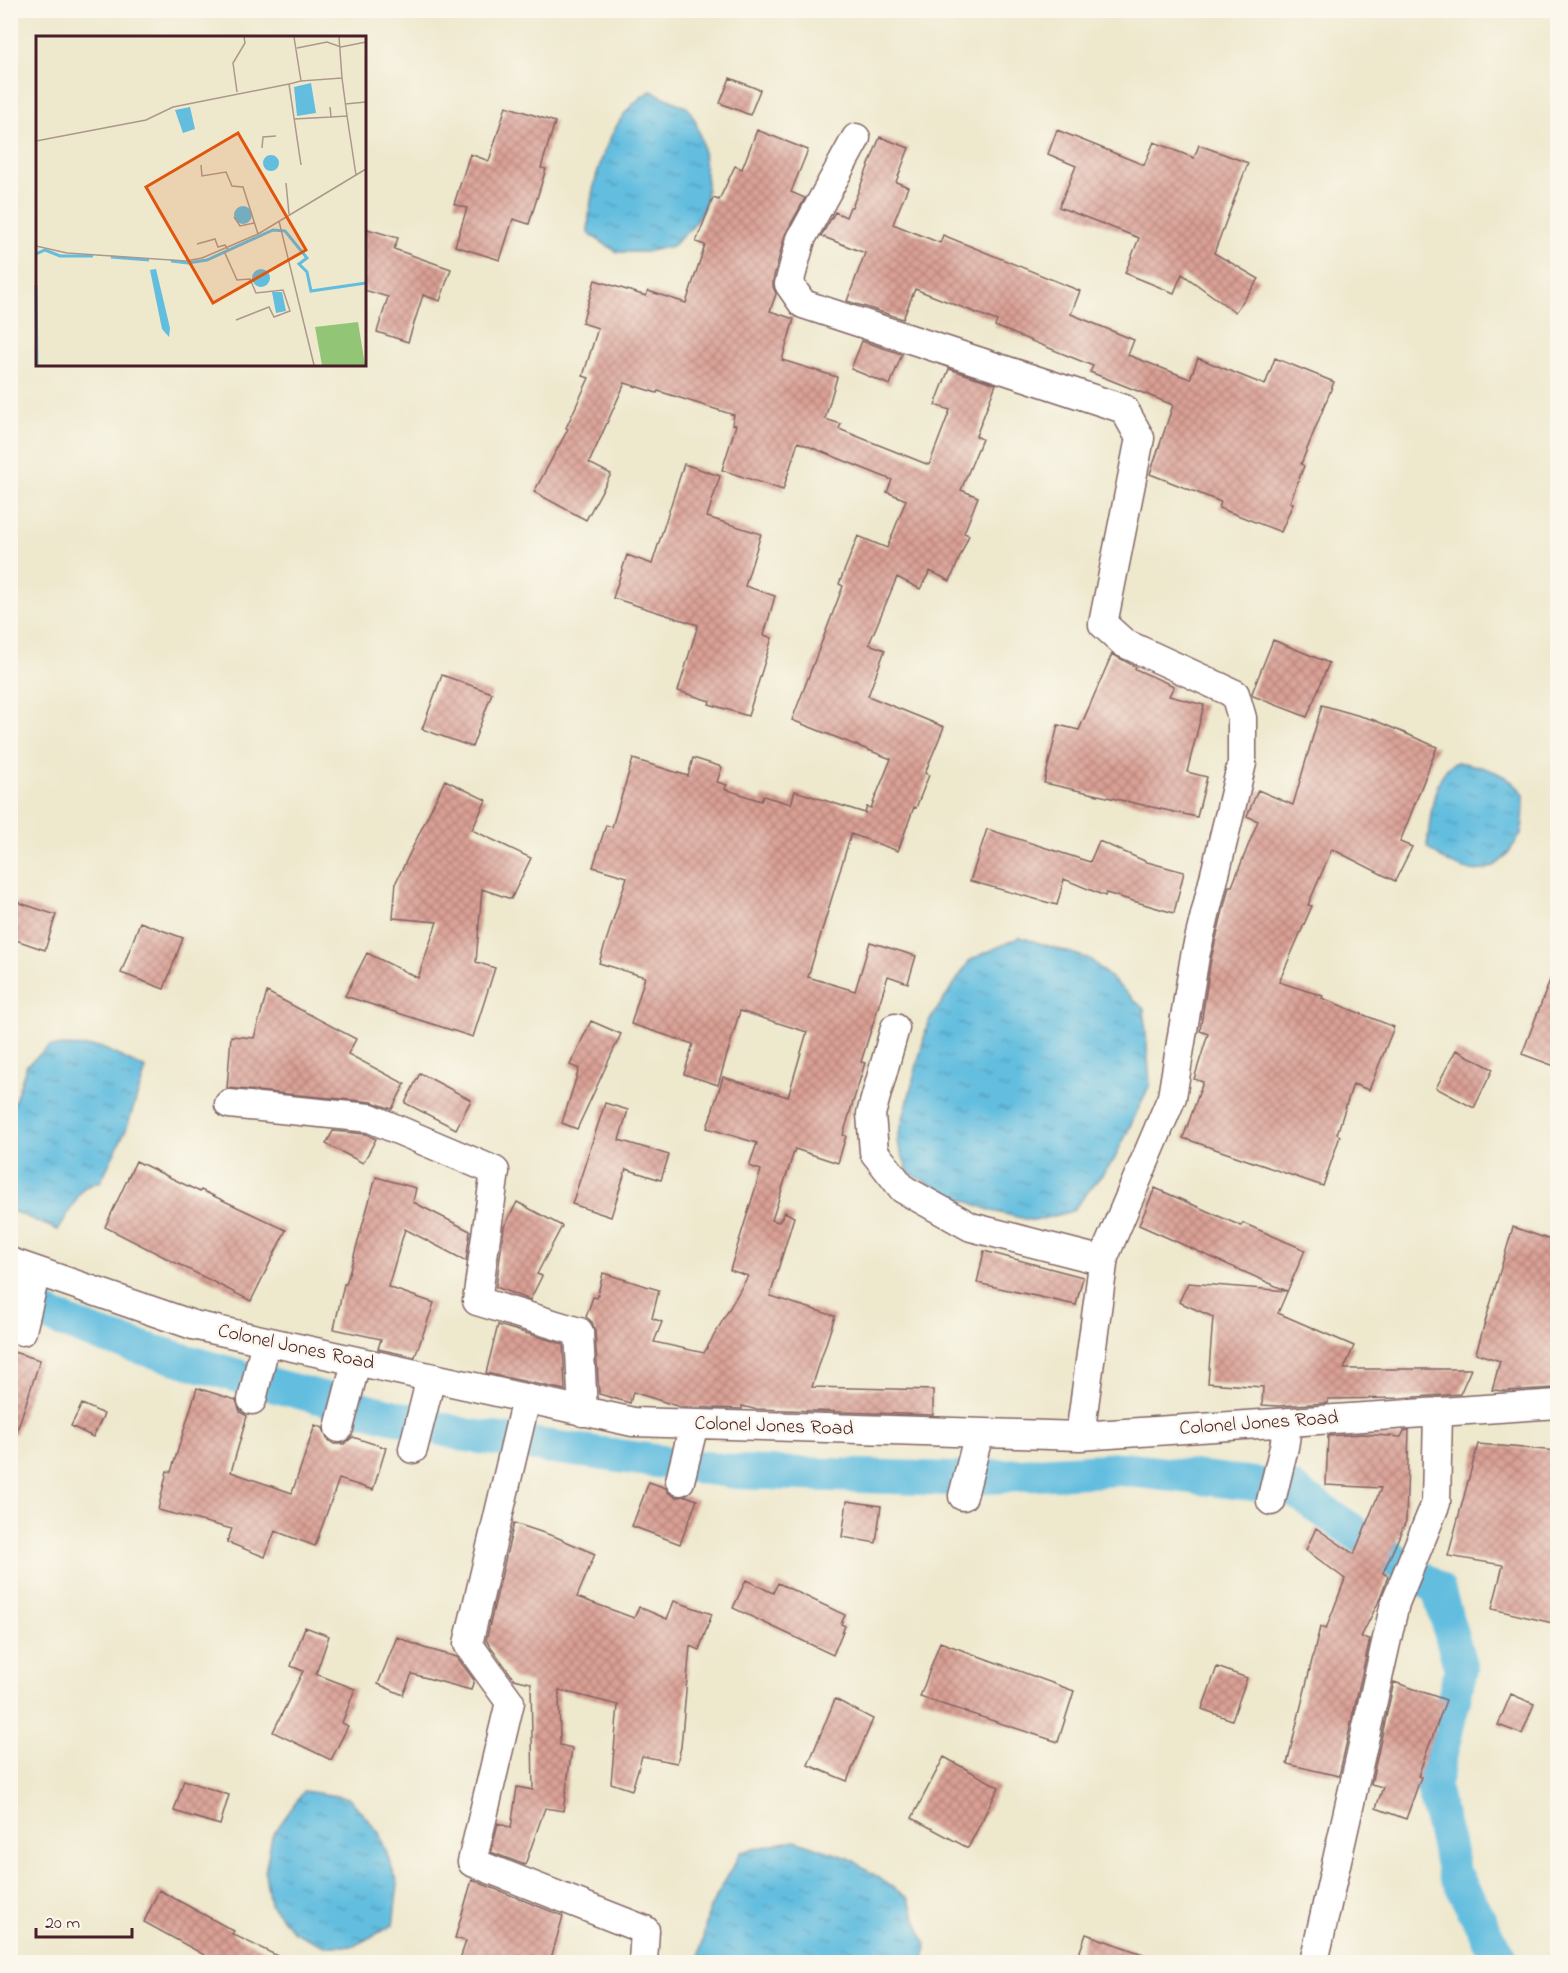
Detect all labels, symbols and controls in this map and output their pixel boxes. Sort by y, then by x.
inset map [36,36,366,366]
street label: Colonel Jones Road [215,1317,377,1379]
street label: Colonel Jones Road [1178,1404,1340,1444]
street label: Colonel Jones Road [694,1410,854,1444]
scale bar [36,1901,132,1939]
text: 20 m [45,1911,80,1937]

